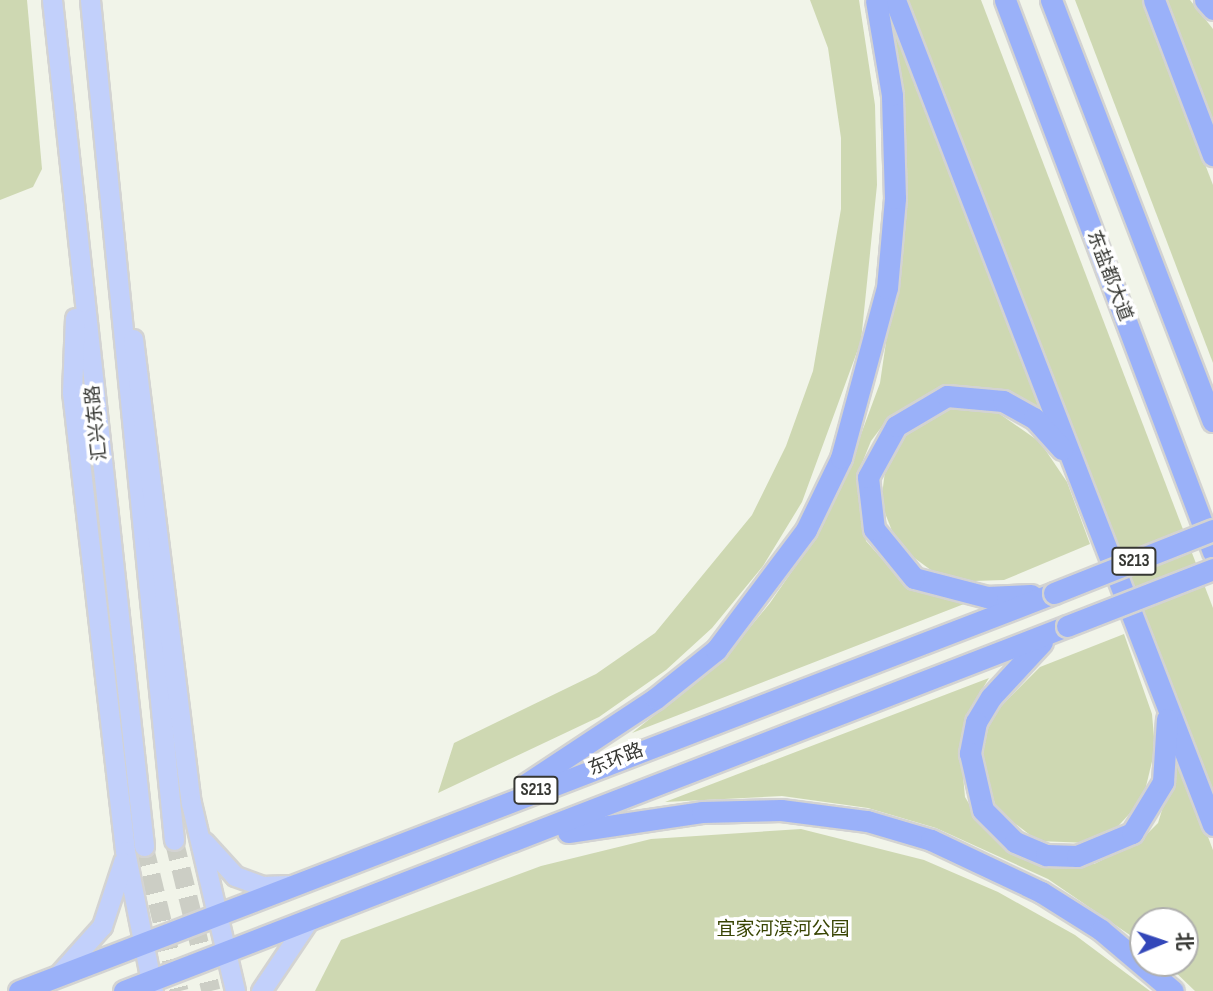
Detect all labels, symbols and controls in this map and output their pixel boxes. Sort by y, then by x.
street label: 东盐都大道 [1081,228,1137,324]
street label: 汇兴东路 [82,384,112,462]
road number: S213 [1111,546,1157,576]
street label: 东环路 [585,739,647,781]
road number: S213 [513,776,559,804]
north arrow [1129,907,1199,977]
park label: 宜家河滨河公园 [717,919,849,941]
text: 北 [1172,931,1195,951]

